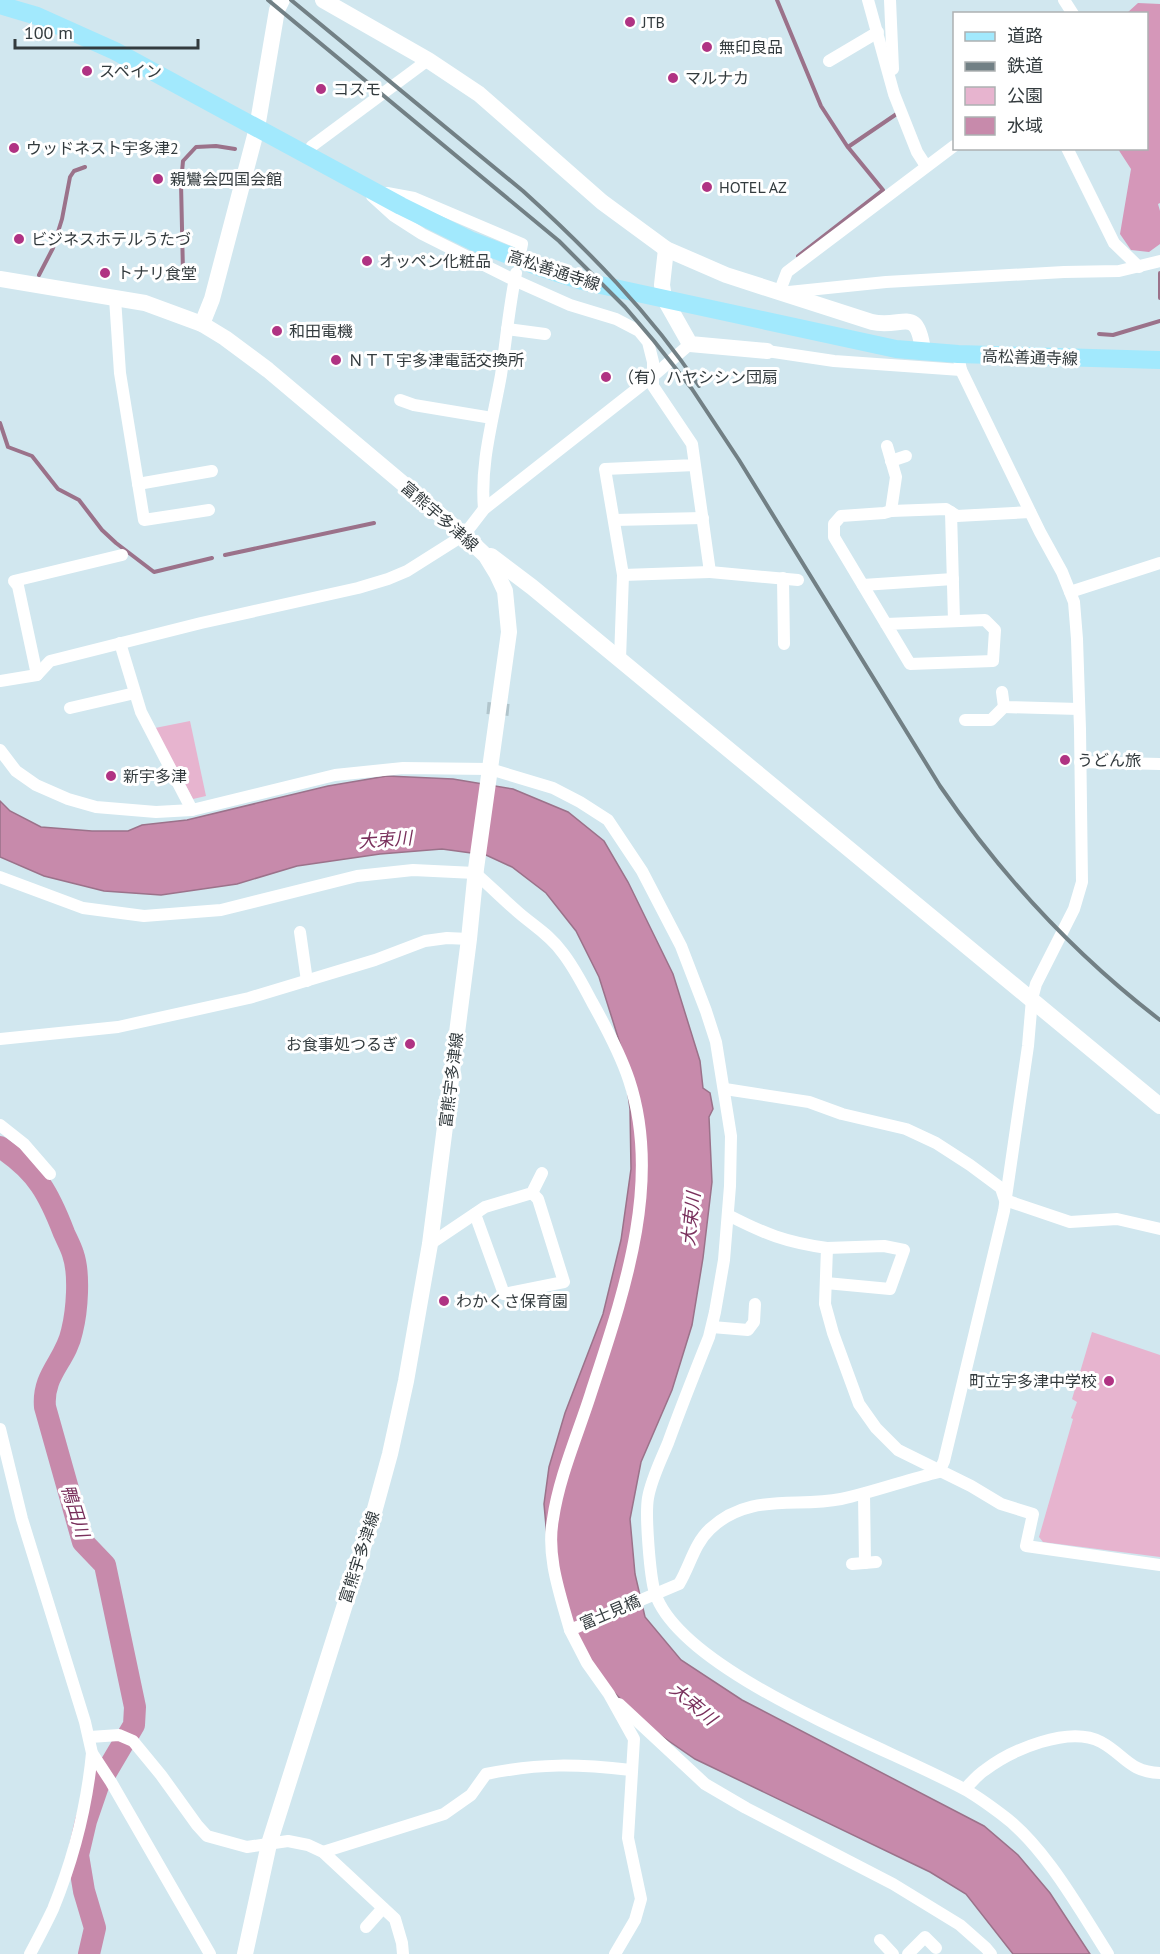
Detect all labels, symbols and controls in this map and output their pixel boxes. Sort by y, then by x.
scale bar [15,12,198,50]
place label: JTB [641,12,665,32]
legend [953,12,1148,150]
marker: JTB [623,15,637,29]
text: 100 m [24,21,73,44]
text: 道路 [1007,24,1043,47]
place label: 無印良品 [719,37,783,57]
marker: 無印良品 [700,40,714,54]
text: 鉄道 [1007,54,1043,77]
place label: スペイン [99,61,162,81]
marker: スペイン [80,64,94,78]
place label: マルナカ [685,68,749,88]
marker: マルナカ [666,71,680,85]
place label: コスモ [333,79,381,99]
marker: コスモ [314,82,328,96]
text: 公園 [1007,84,1043,107]
text: 水域 [1007,114,1043,137]
place label: ウッドネスト宇多津2 [26,138,179,158]
marker: ウッドネスト宇多津2 [7,141,21,155]
place label: 親鸞会四国会館 [170,169,282,189]
marker: 親鸞会四国会館 [151,172,165,186]
place label: HOTEL AZ [719,177,787,197]
marker: HOTEL AZ [700,180,714,194]
place label: ビジネスホテルうたづ [31,229,191,249]
marker: ビジネスホテルうたづ [12,232,26,246]
street label: 高松善通寺線 [505,246,603,294]
place label: オッペン化粧品 [379,251,491,271]
marker: オッペン化粧品 [360,254,374,268]
place label: トナリ食堂 [117,263,197,283]
marker: トナリ食堂 [98,266,112,280]
place label: 和田電機 [289,321,353,341]
marker: 和田電機 [270,324,284,338]
street label: 高松善通寺線 [982,345,1078,369]
place label: ＮＴＴ宇多津電話交換所 [348,350,524,370]
marker: ＮＴＴ宇多津電話交換所 [329,353,343,367]
place label: （有）ハヤシシン団扇 [618,367,778,387]
marker: （有）ハヤシシン団扇 [599,370,613,384]
street label: 富熊宇多津線 [397,477,483,555]
place label: うどん旅 [1077,750,1141,770]
marker: うどん旅 [1058,753,1072,767]
place label: 新宇多津 [123,766,187,786]
marker: 新宇多津 [104,769,118,783]
water label: 大束川 [357,826,415,853]
street label: 富熊宇多津線 [435,1031,467,1129]
place label: お食事処つるぎ [286,1034,398,1054]
marker: お食事処つるぎ [403,1037,417,1051]
water label: 大束川 [676,1189,705,1247]
place label: わかくさ保育園 [456,1291,568,1311]
marker: わかくさ保育園 [437,1294,451,1308]
place label: 町立宇多津中学校 [969,1371,1097,1391]
marker: 町立宇多津中学校 [1102,1374,1116,1388]
water label: 鴨田川 [57,1482,95,1542]
street label: 富熊宇多津線 [335,1508,383,1606]
street label: 富士見橋 [577,1590,643,1634]
water label: 大束川 [665,1677,723,1731]

